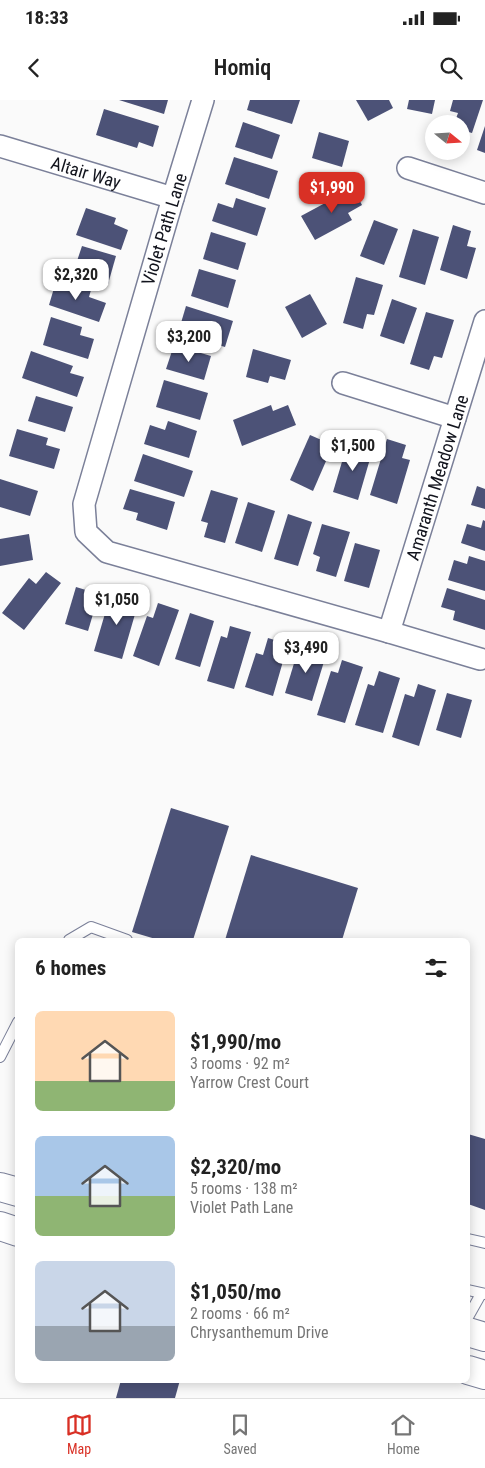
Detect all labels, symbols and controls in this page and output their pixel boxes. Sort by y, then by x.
text: 18:33 [25,6,69,29]
icon: back [20,54,48,82]
icon: search [437,54,465,82]
text: Homiq [214,55,271,80]
north arrow [425,115,470,160]
map controls [425,115,470,160]
street label: Altair Way [49,152,124,192]
street label: Violet Path Lane [137,170,191,288]
pin: $1,990 [291,172,373,214]
text: $1,990 [310,178,354,197]
pin: $2,320 [35,258,117,301]
text: $2,320 [54,265,98,284]
pin: $3,200 [148,320,230,363]
text: $3,200 [167,327,211,346]
street label: Amaranth Meadow Lane [401,392,472,563]
pin: $1,500 [312,430,394,472]
text: $1,500 [331,436,375,455]
pin: $1,050 [76,584,158,626]
text: $1,050 [95,590,139,609]
pin: $3,490 [265,632,347,674]
text: $3,490 [284,638,328,657]
icon: filters [422,954,450,982]
text: 6 homes [35,956,106,980]
text: $1,990/mo [190,1030,281,1054]
icon: home [75,1031,135,1091]
text: 3 rooms · 92 m² [190,1054,290,1073]
text: Yarrow Crest Court [190,1073,309,1092]
text: $2,320/mo [190,1155,281,1179]
icon: home [75,1156,135,1216]
text: 5 rooms · 138 m² [190,1179,298,1198]
text: Violet Path Lane [190,1198,293,1217]
text: $1,050/mo [190,1280,281,1304]
icon: home [75,1281,135,1341]
text: 2 rooms · 66 m² [190,1304,290,1323]
text: Chrysanthemum Drive [190,1323,329,1342]
tab: Map [65,1411,93,1457]
tab: Saved [223,1411,257,1457]
tab: Home [387,1411,420,1457]

